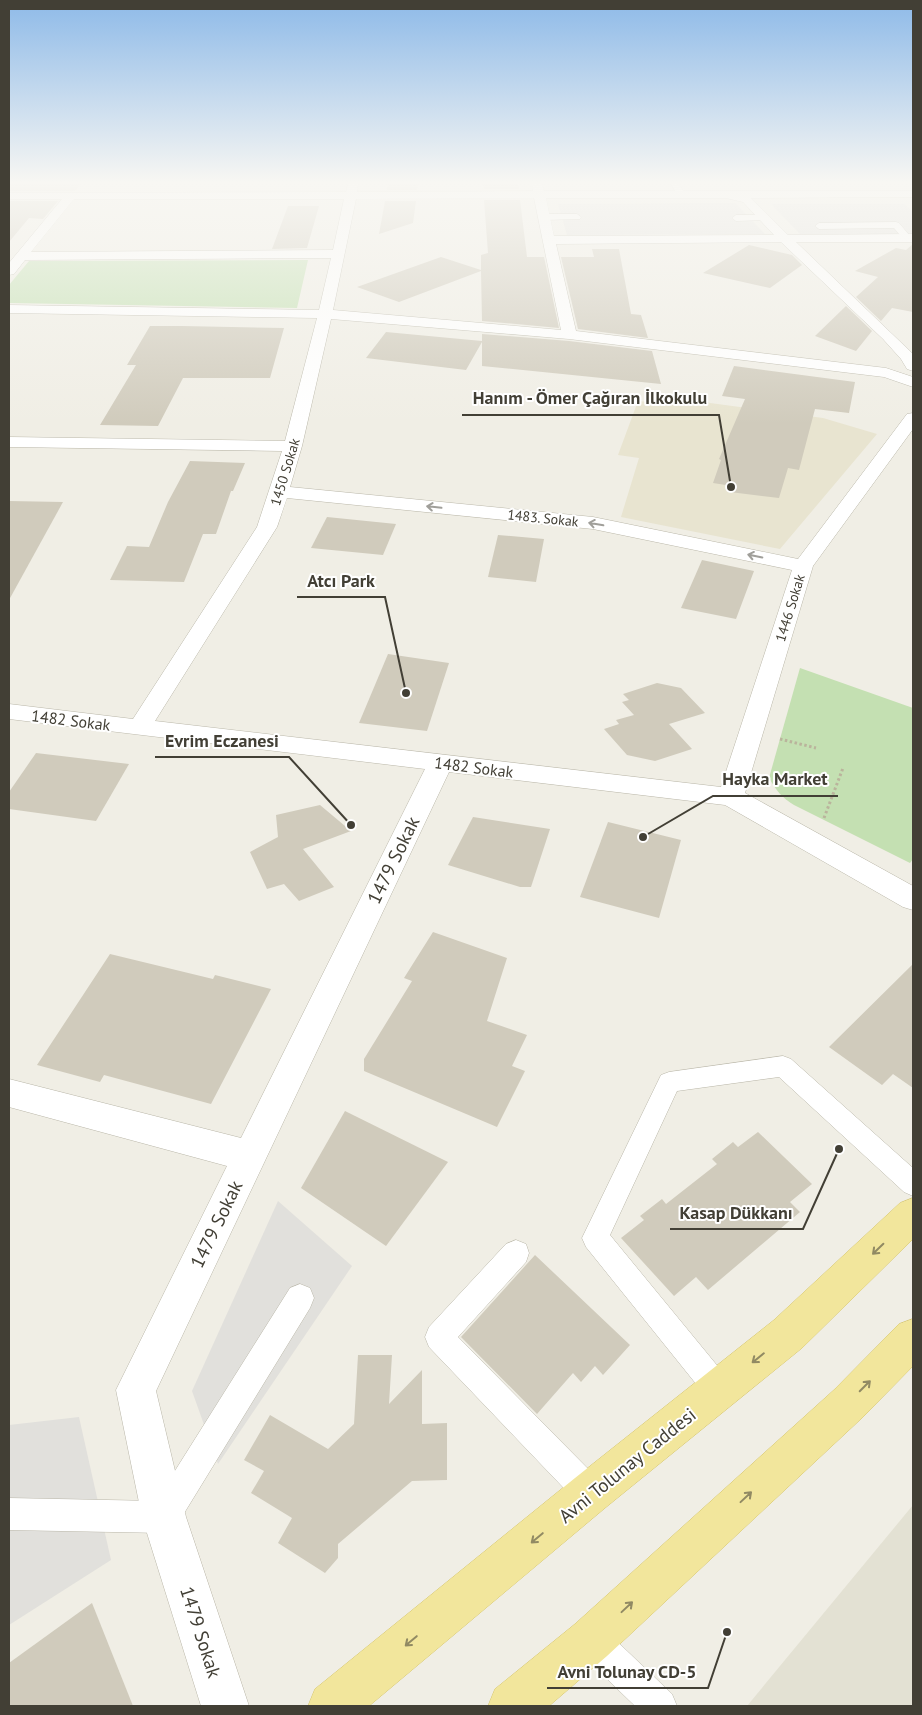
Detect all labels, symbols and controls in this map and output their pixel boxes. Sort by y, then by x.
callout: Hanım - Ömer Çağıran İlkokulu [462,382,719,415]
text: Hanım - Ömer Çağıran İlkokulu [473,386,707,409]
street label: 1450 Sokak [266,436,304,508]
one-way arrow [426,503,442,512]
street label: 1483. Sokak [507,505,580,531]
one-way arrow [588,518,604,528]
one-way arrow [747,551,763,560]
callout: Atcı Park [297,564,385,597]
text: Atcı Park [307,569,375,592]
street label: 1446 Sokak [771,572,809,644]
street label: 1482 Sokak [30,705,112,735]
callout: Evrim Eczanesi [155,724,289,757]
text: Evrim Eczanesi [165,729,279,752]
street label: 1482 Sokak [433,752,515,782]
callout: Hayka Market [713,763,838,796]
text: Hayka Market [722,767,828,790]
street label: 1479 Sokak [362,812,424,908]
street label: 1479 Sokak [185,1176,247,1272]
callout: Kasap Dükkanı [670,1196,803,1229]
text: Kasap Dükkanı [679,1201,793,1224]
one-way arrow [872,1243,884,1255]
one-way arrow [752,1353,765,1364]
one-way arrow [859,1381,871,1393]
street label: Avni Tolunay Caddesi [553,1402,701,1528]
one-way arrow [740,1491,753,1503]
one-way arrow [530,1532,543,1543]
street label: 1479 Sokak [175,1583,227,1681]
one-way arrow [620,1601,633,1613]
one-way arrow [405,1635,418,1647]
callout: Avni Tolunay CD-5 [547,1655,708,1688]
text: Avni Tolunay CD-5 [557,1660,697,1683]

